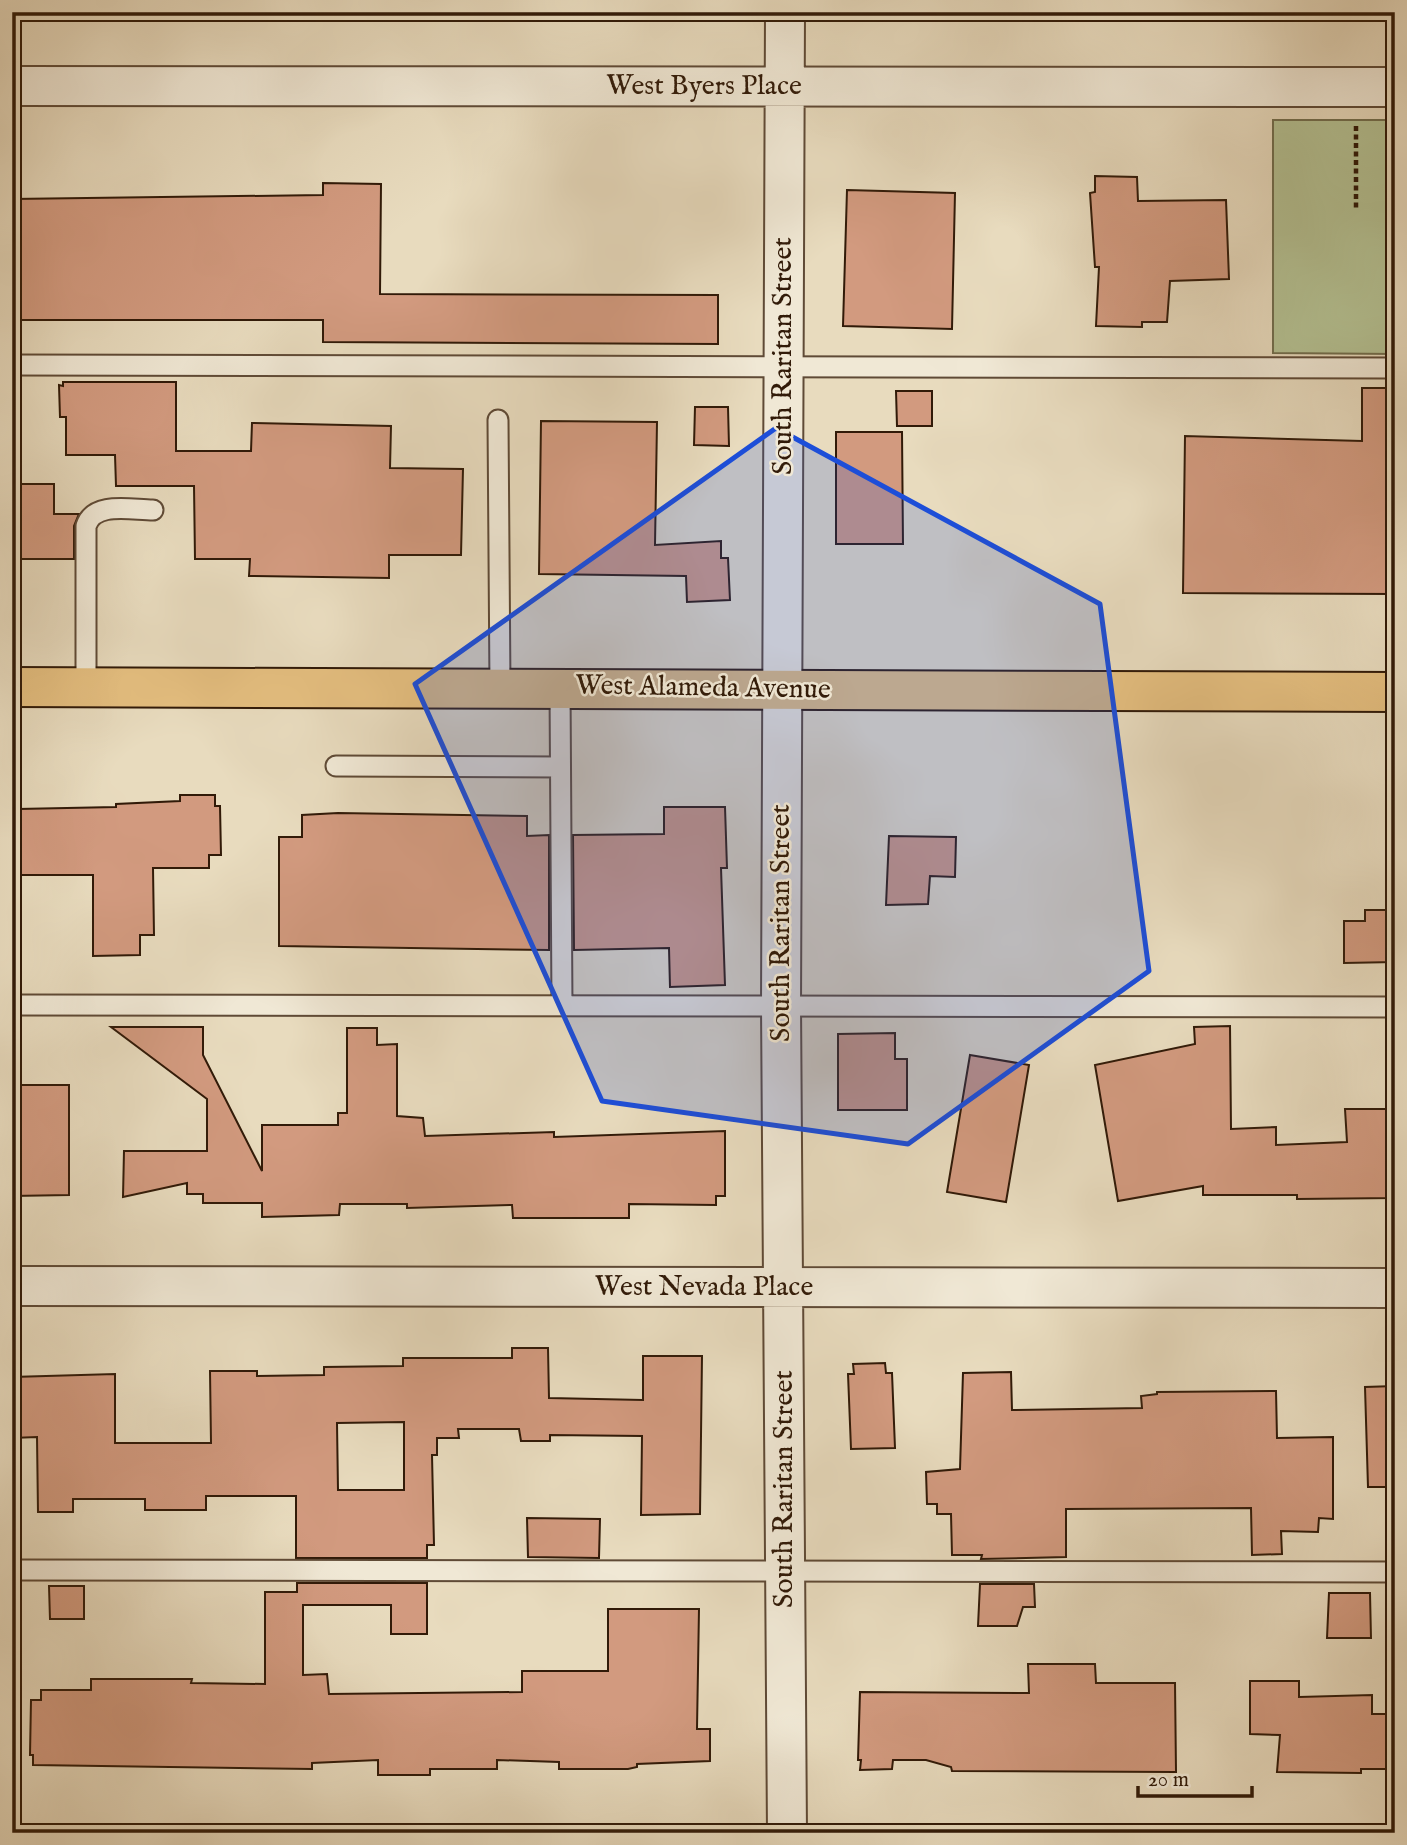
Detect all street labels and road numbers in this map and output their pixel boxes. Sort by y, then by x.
street label: West Byers Place [606,69,802,104]
street label: South Raritan Street [766,237,801,475]
street label: West Alameda Avenue [575,668,831,708]
street label: South Raritan Street [764,804,799,1042]
street label: West Nevada Place [595,1270,813,1305]
street label: South Raritan Street [767,1370,802,1608]

